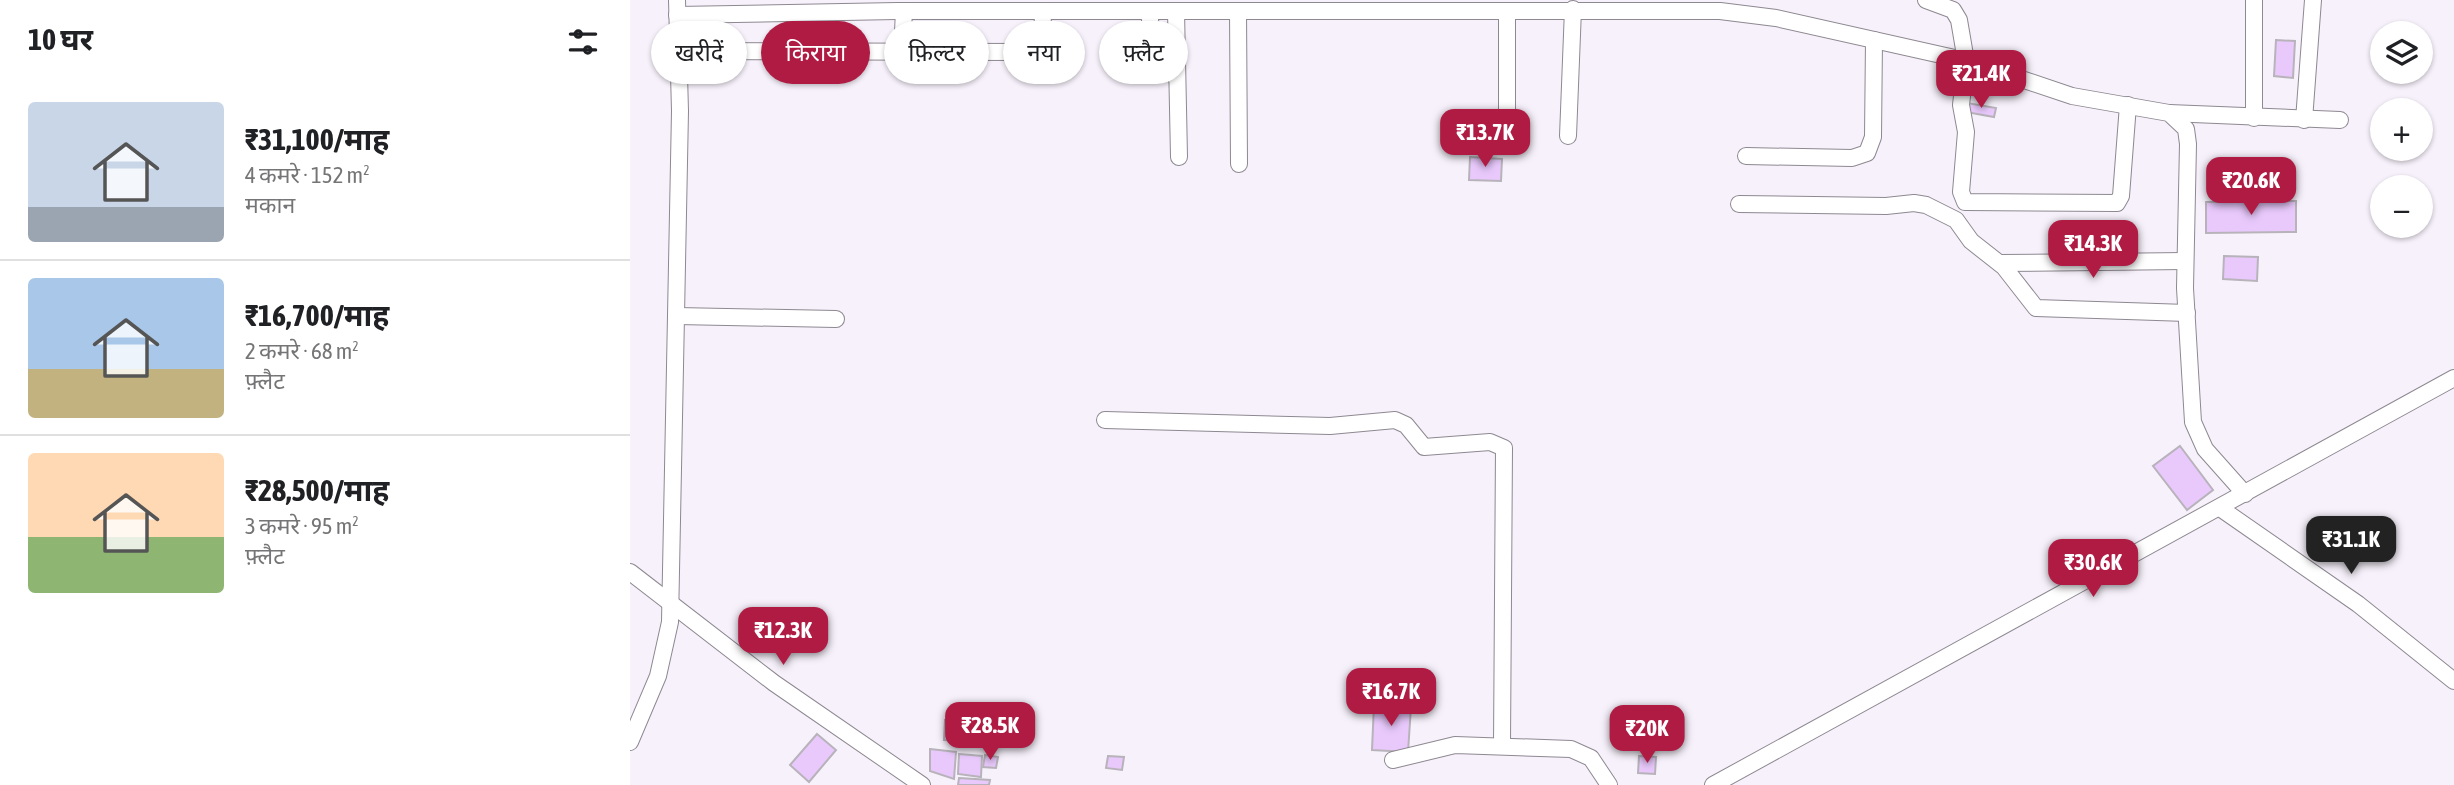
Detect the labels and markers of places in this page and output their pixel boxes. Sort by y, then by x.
pin: ₹21.4K [1924,50,2038,110]
pin: ₹13.7K [1428,110,1542,169]
pin: ₹20.6K [2194,158,2308,217]
pin: ₹14.3K [2036,220,2150,280]
pin: ₹31.1K [2294,516,2408,576]
pin: ₹30.6K [2036,540,2150,599]
pin: ₹12.3K [726,608,840,667]
pin: ₹16.7K [1334,668,1448,728]
pin: ₹28.5K [933,702,1047,762]
pin: ₹20K [1606,706,1688,765]

